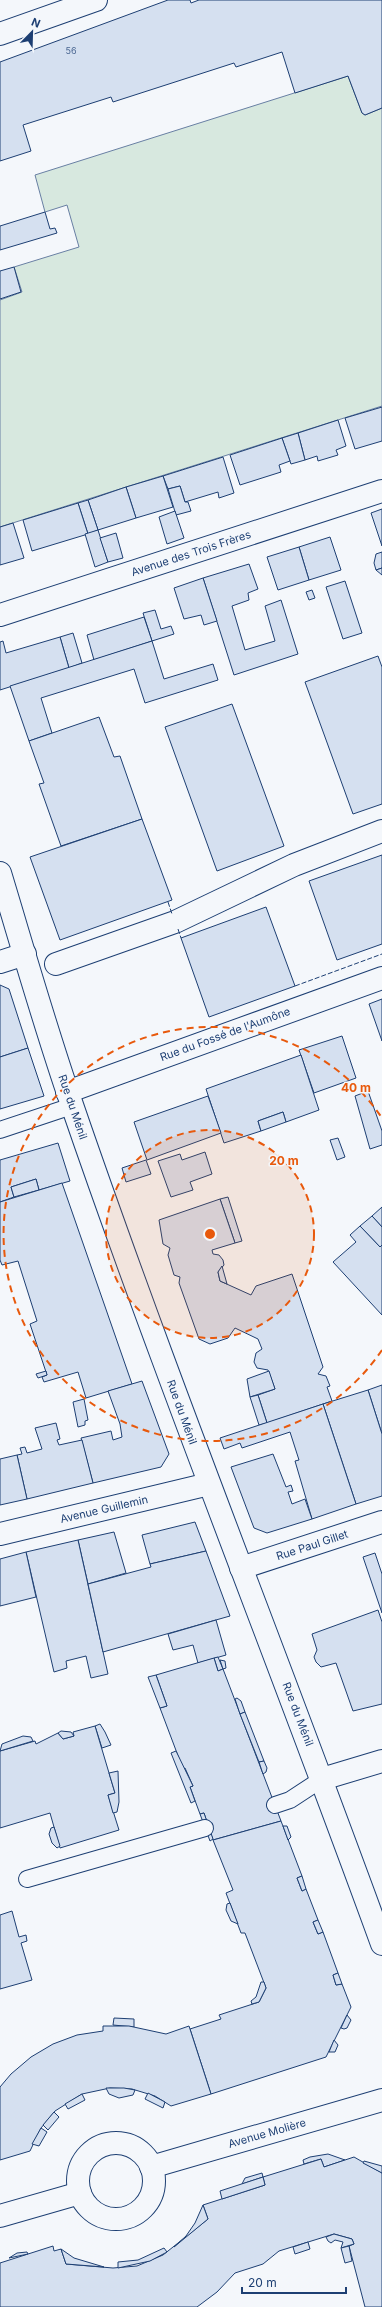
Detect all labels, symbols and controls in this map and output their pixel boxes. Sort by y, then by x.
north arrow [12,12,52,52]
text: N [29,15,43,31]
house number: 56 [65,45,77,56]
street label: Avenue des Trois Frères [129,527,253,579]
street label: Rue du Fossé de l'Aumône [158,1004,292,1064]
street label: Rue du Ménil [55,1073,91,1141]
text: 40 m [341,1080,371,1095]
text: 20 m [269,1153,299,1168]
centre of rings [203,1227,217,1241]
street label: Rue du Ménil [164,1378,200,1446]
street label: Avenue Guillemin [59,1492,149,1526]
street label: Rue Paul Gillet [274,1527,350,1563]
street label: Rue du Ménil [279,1680,317,1748]
street label: Avenue Molière [226,2115,308,2151]
scale bar [242,2269,346,2295]
text: 20 m [248,2275,277,2290]

